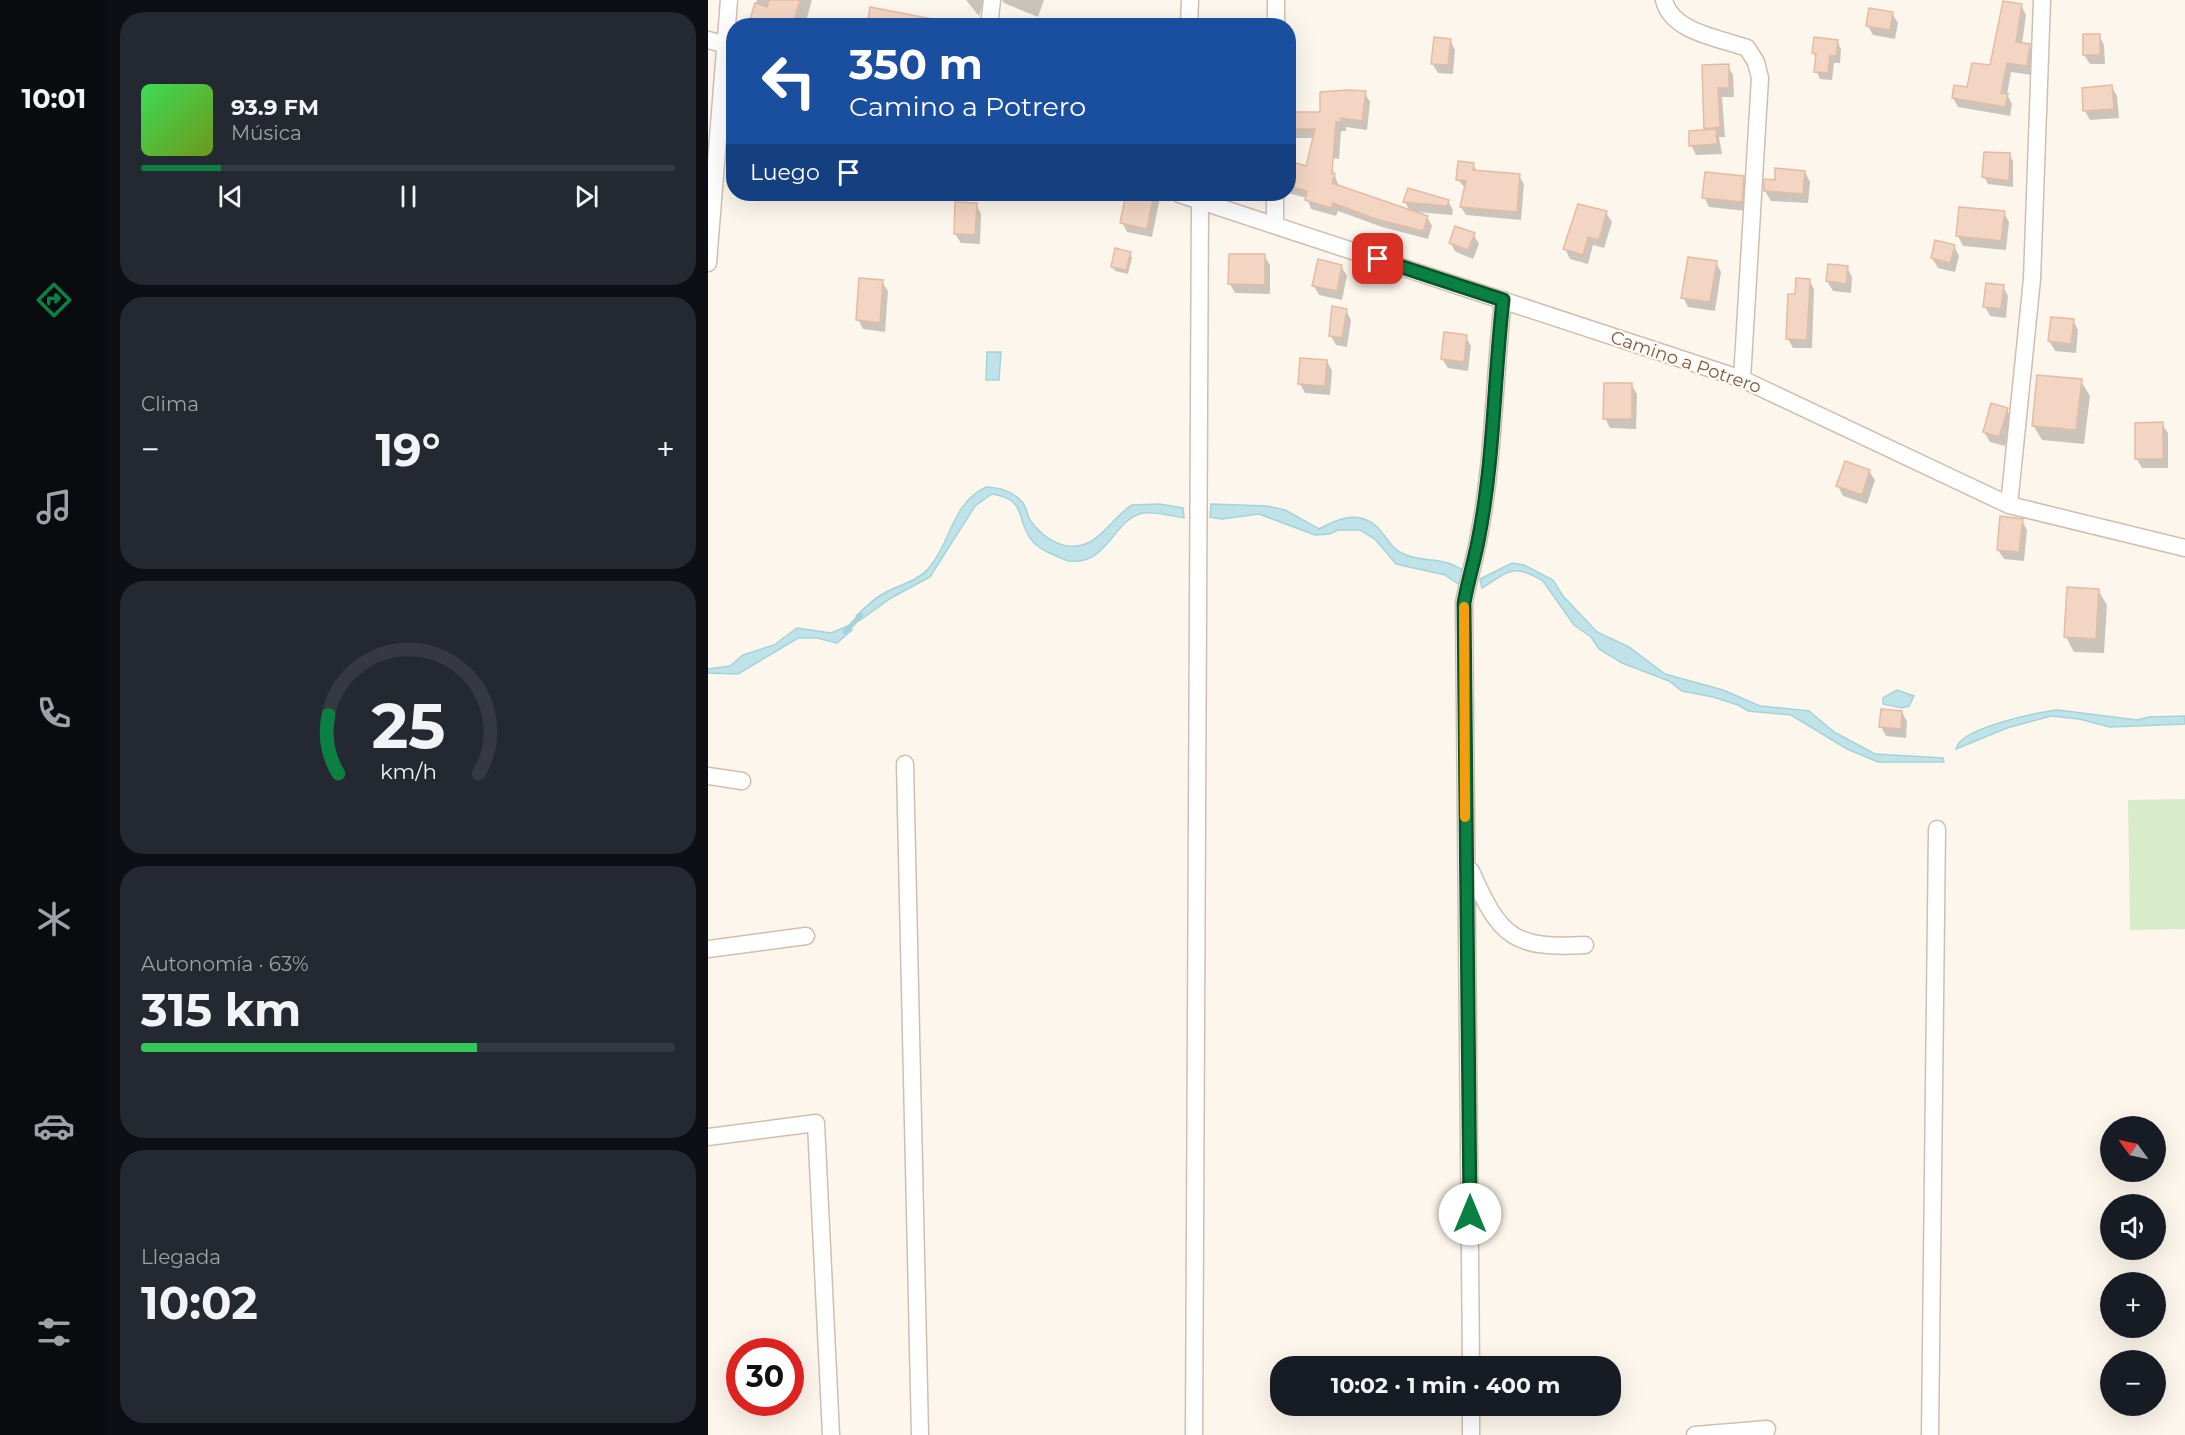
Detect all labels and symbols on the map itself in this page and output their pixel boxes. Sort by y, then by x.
pin [1352,233,1403,284]
street label: Camino a Potrero [1608,326,1764,398]
north arrow [2100,1116,2166,1182]
position arrow [1438,1182,1502,1246]
speed limit sign: 30 [726,1338,804,1416]

